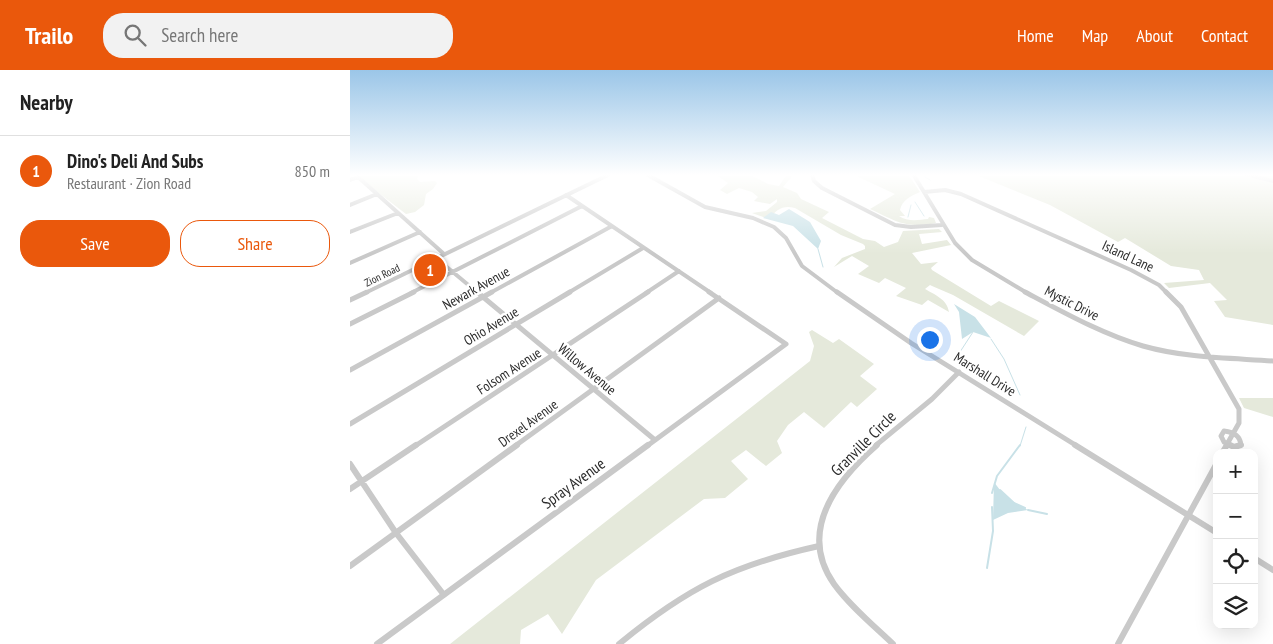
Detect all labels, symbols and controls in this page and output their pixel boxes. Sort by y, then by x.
search box [103,13,453,58]
text: Trailo [25,20,73,51]
icon: search [121,21,149,49]
text: Search here [161,23,238,47]
text: Home [1017,24,1054,47]
text: Map [1082,24,1108,47]
text: About [1136,24,1173,47]
text: Contact [1201,24,1248,47]
text: Nearby [20,89,73,116]
text: Dino's Deli And Subs [67,149,203,173]
text: 1 [32,161,40,181]
text: 850 m [295,161,330,181]
text: Restaurant · Zion Road [67,173,191,193]
button: Save [20,220,170,267]
button: Share [180,220,330,267]
street label: Island Lane [1099,236,1157,276]
pin: 1 [414,251,446,289]
street label: Zion Road [362,260,402,290]
street label: Newark Avenue [439,262,513,314]
street label: Mystic Drive [1042,282,1103,324]
street label: Ohio Avenue [460,302,522,349]
your location [917,327,943,353]
street label: Willow Avenue [554,339,620,399]
street label: Folsom Avenue [473,343,545,398]
street label: Marshall Drive [951,348,1020,400]
street label: Drexel Avenue [495,395,561,451]
street label: Granville Circle [826,406,900,480]
map controls [1213,449,1258,629]
button: + [1213,449,1258,494]
street label: Spray Avenue [537,453,609,513]
button: − [1213,494,1258,539]
button: locate [1213,539,1258,584]
button: layers [1213,584,1258,629]

